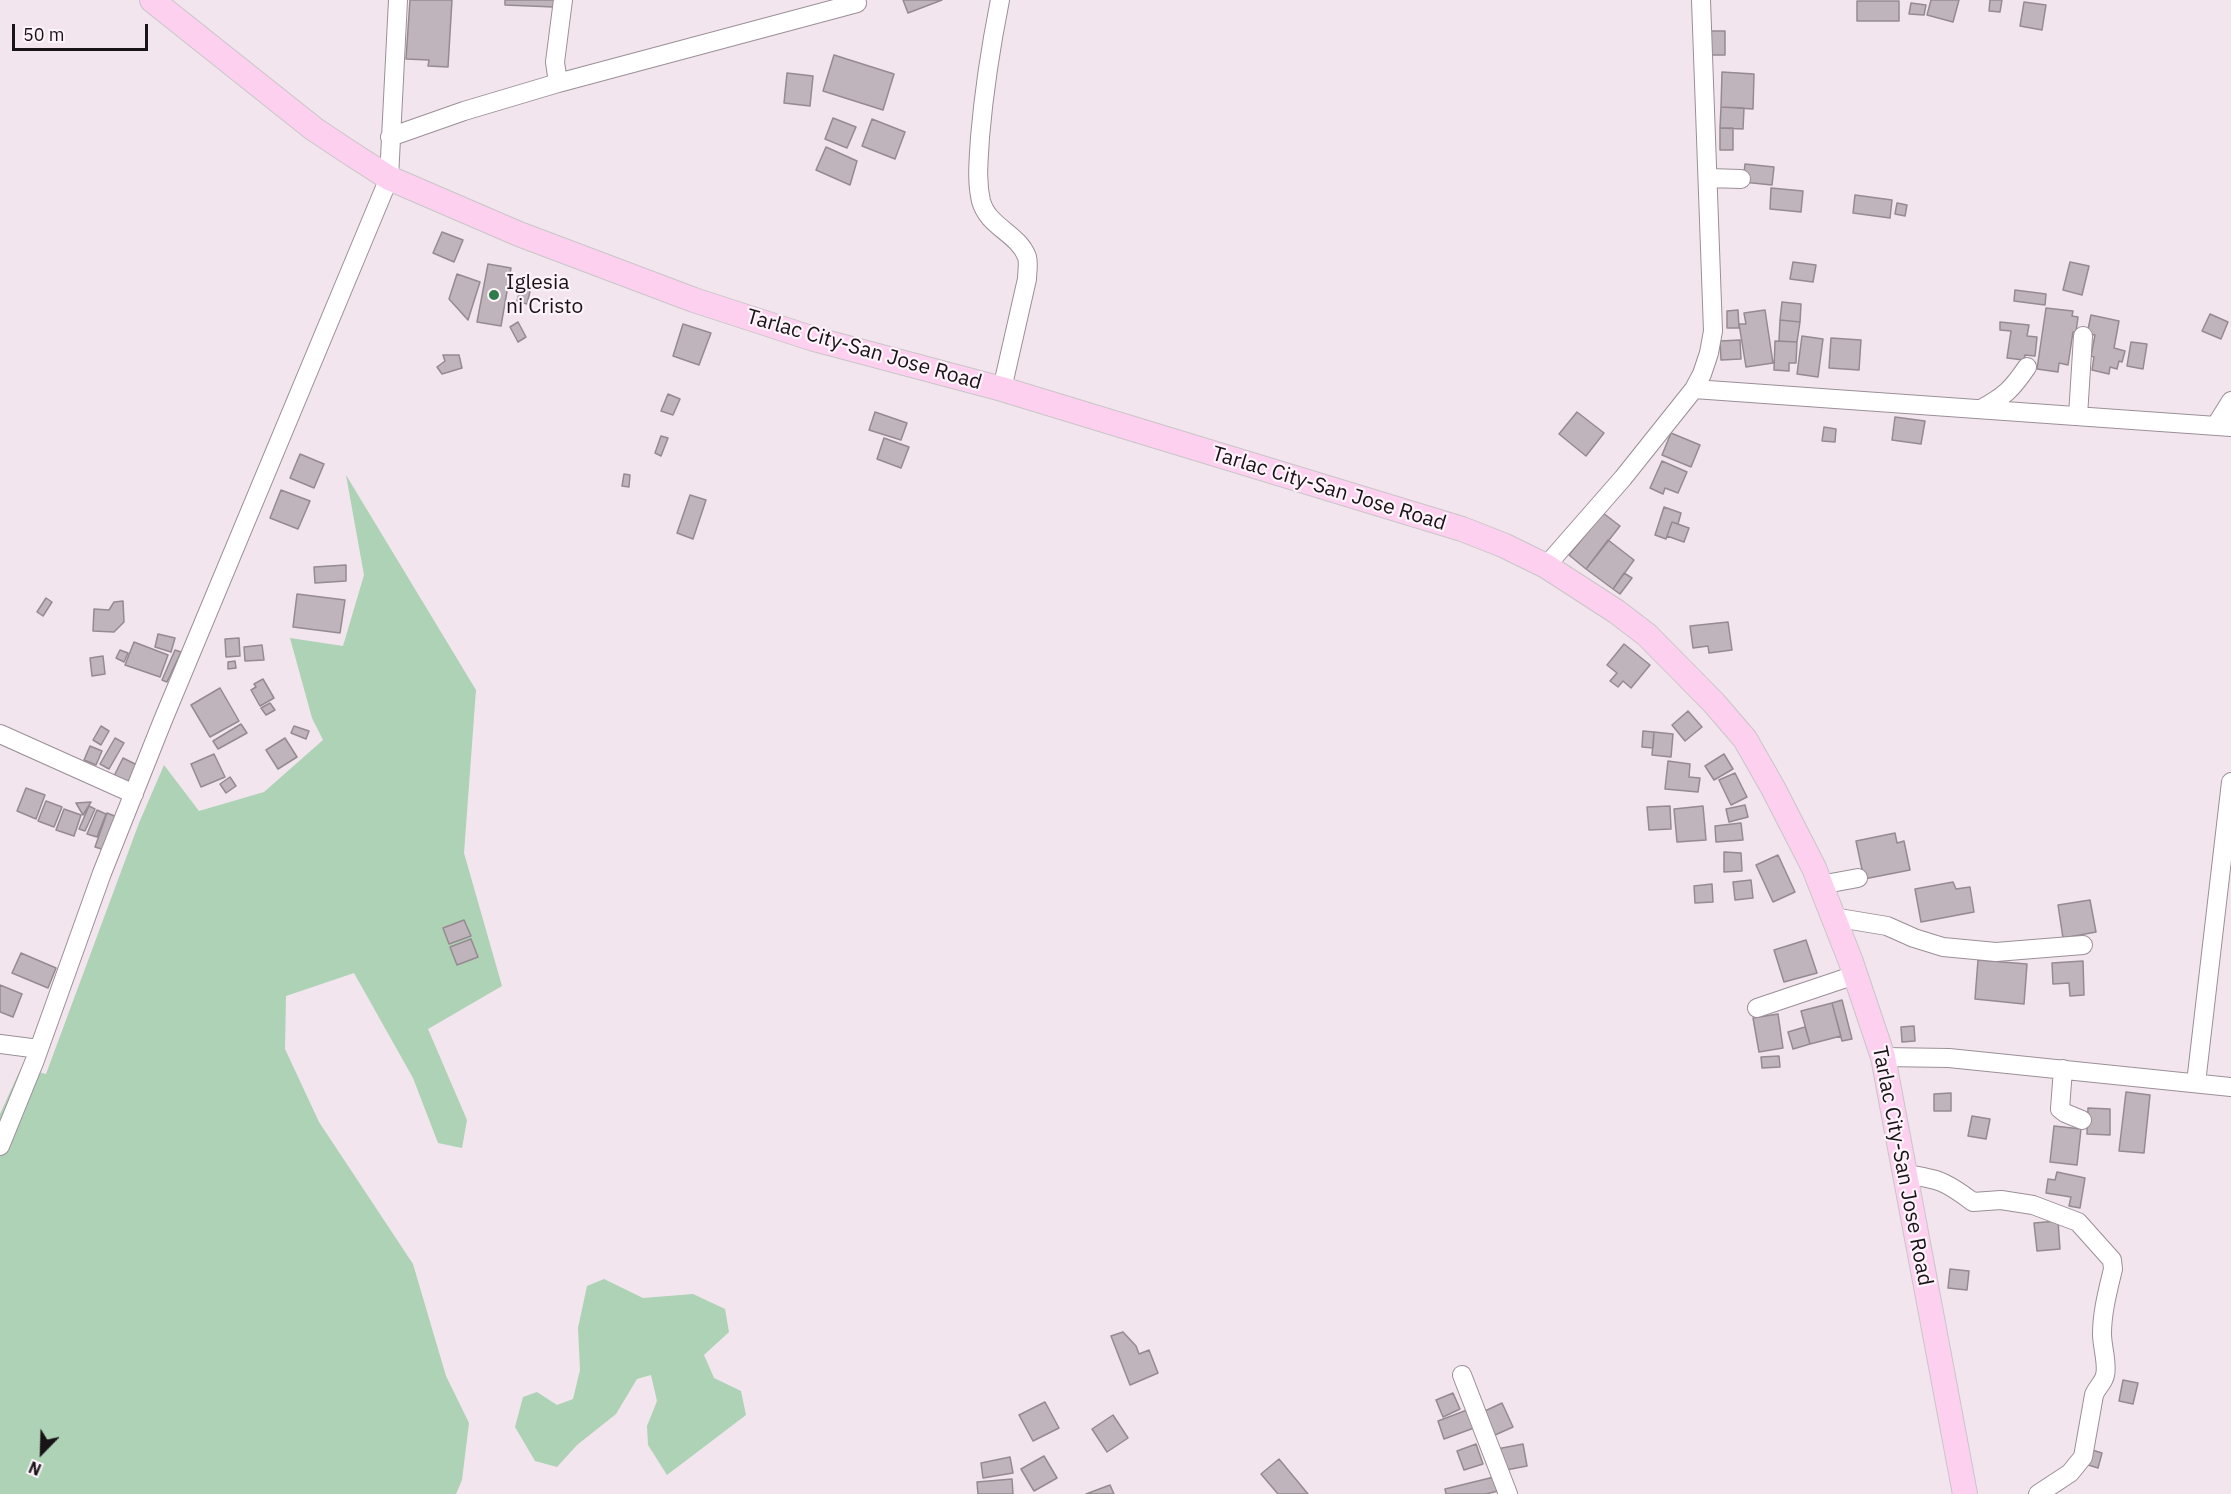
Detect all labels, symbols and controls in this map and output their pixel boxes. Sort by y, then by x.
scale bar [15,12,152,50]
text: 50 m [23,23,65,46]
place label: Iglesia ni Cristo [506,270,583,320]
marker: Iglesia ni Cristo [487,288,501,302]
street label: Tarlac City-San Jose Road [743,304,985,396]
street label: Tarlac City-San Jose Road [1209,441,1449,537]
street label: Tarlac City-San Jose Road [1866,1044,1938,1288]
north arrow [12,1422,72,1482]
text: N [26,1457,44,1480]

